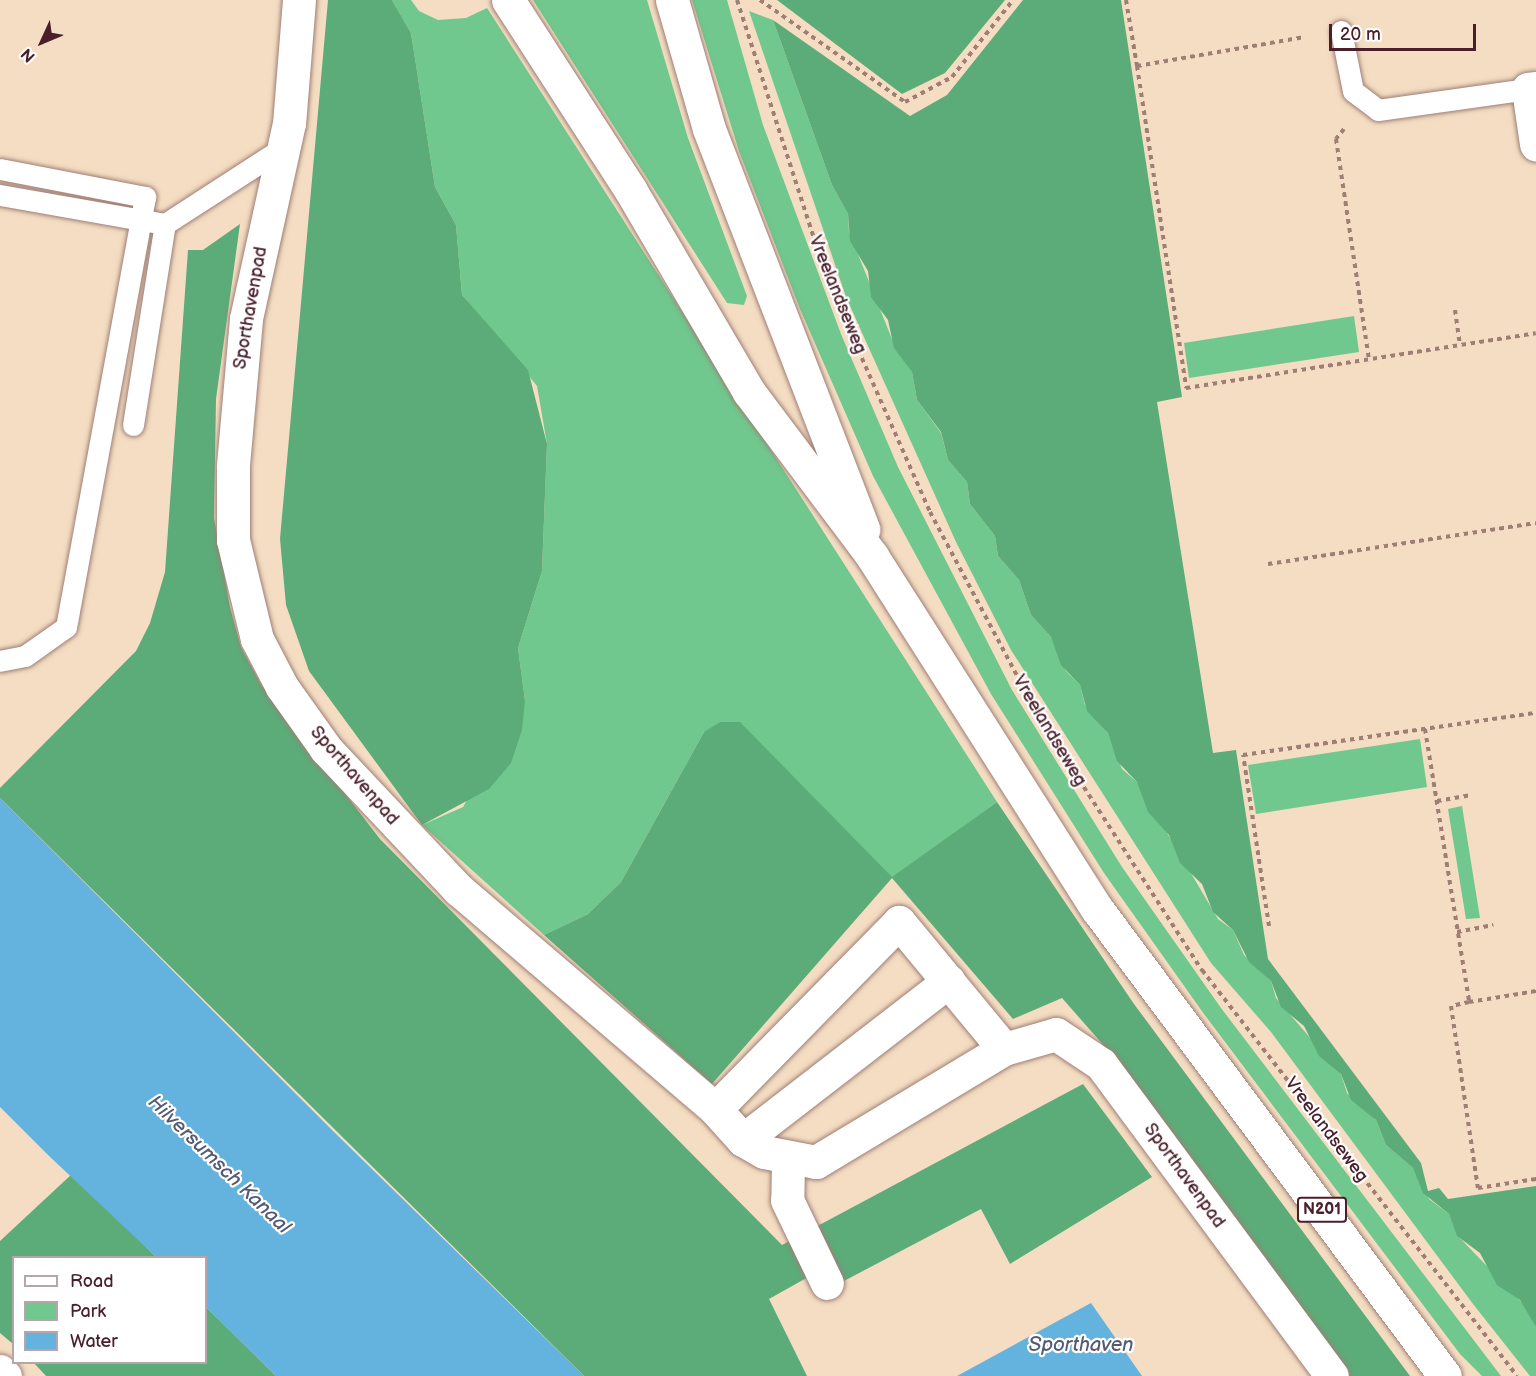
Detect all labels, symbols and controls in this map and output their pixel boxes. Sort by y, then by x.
north arrow [12,12,72,72]
scale bar [1332,12,1479,50]
text: 20 m [1340,24,1381,45]
text: N [18,44,40,66]
street label: Vreelandseweg [803,233,871,357]
street label: Sporthavenpad [230,245,272,371]
street label: Vreelandseweg [1007,672,1091,790]
street label: Sporthavenpad [305,722,403,830]
street label: Vreelandseweg [1280,1073,1372,1187]
water label: Hilversumsch Kanaal [143,1091,295,1239]
street label: Sporthavenpad [1139,1119,1229,1233]
road number: N201 [1296,1197,1348,1223]
legend [12,1256,207,1364]
text: Road [70,1271,114,1292]
text: Park [70,1301,106,1322]
text: Water [70,1331,118,1352]
water label: Sporthaven [1029,1333,1133,1357]

